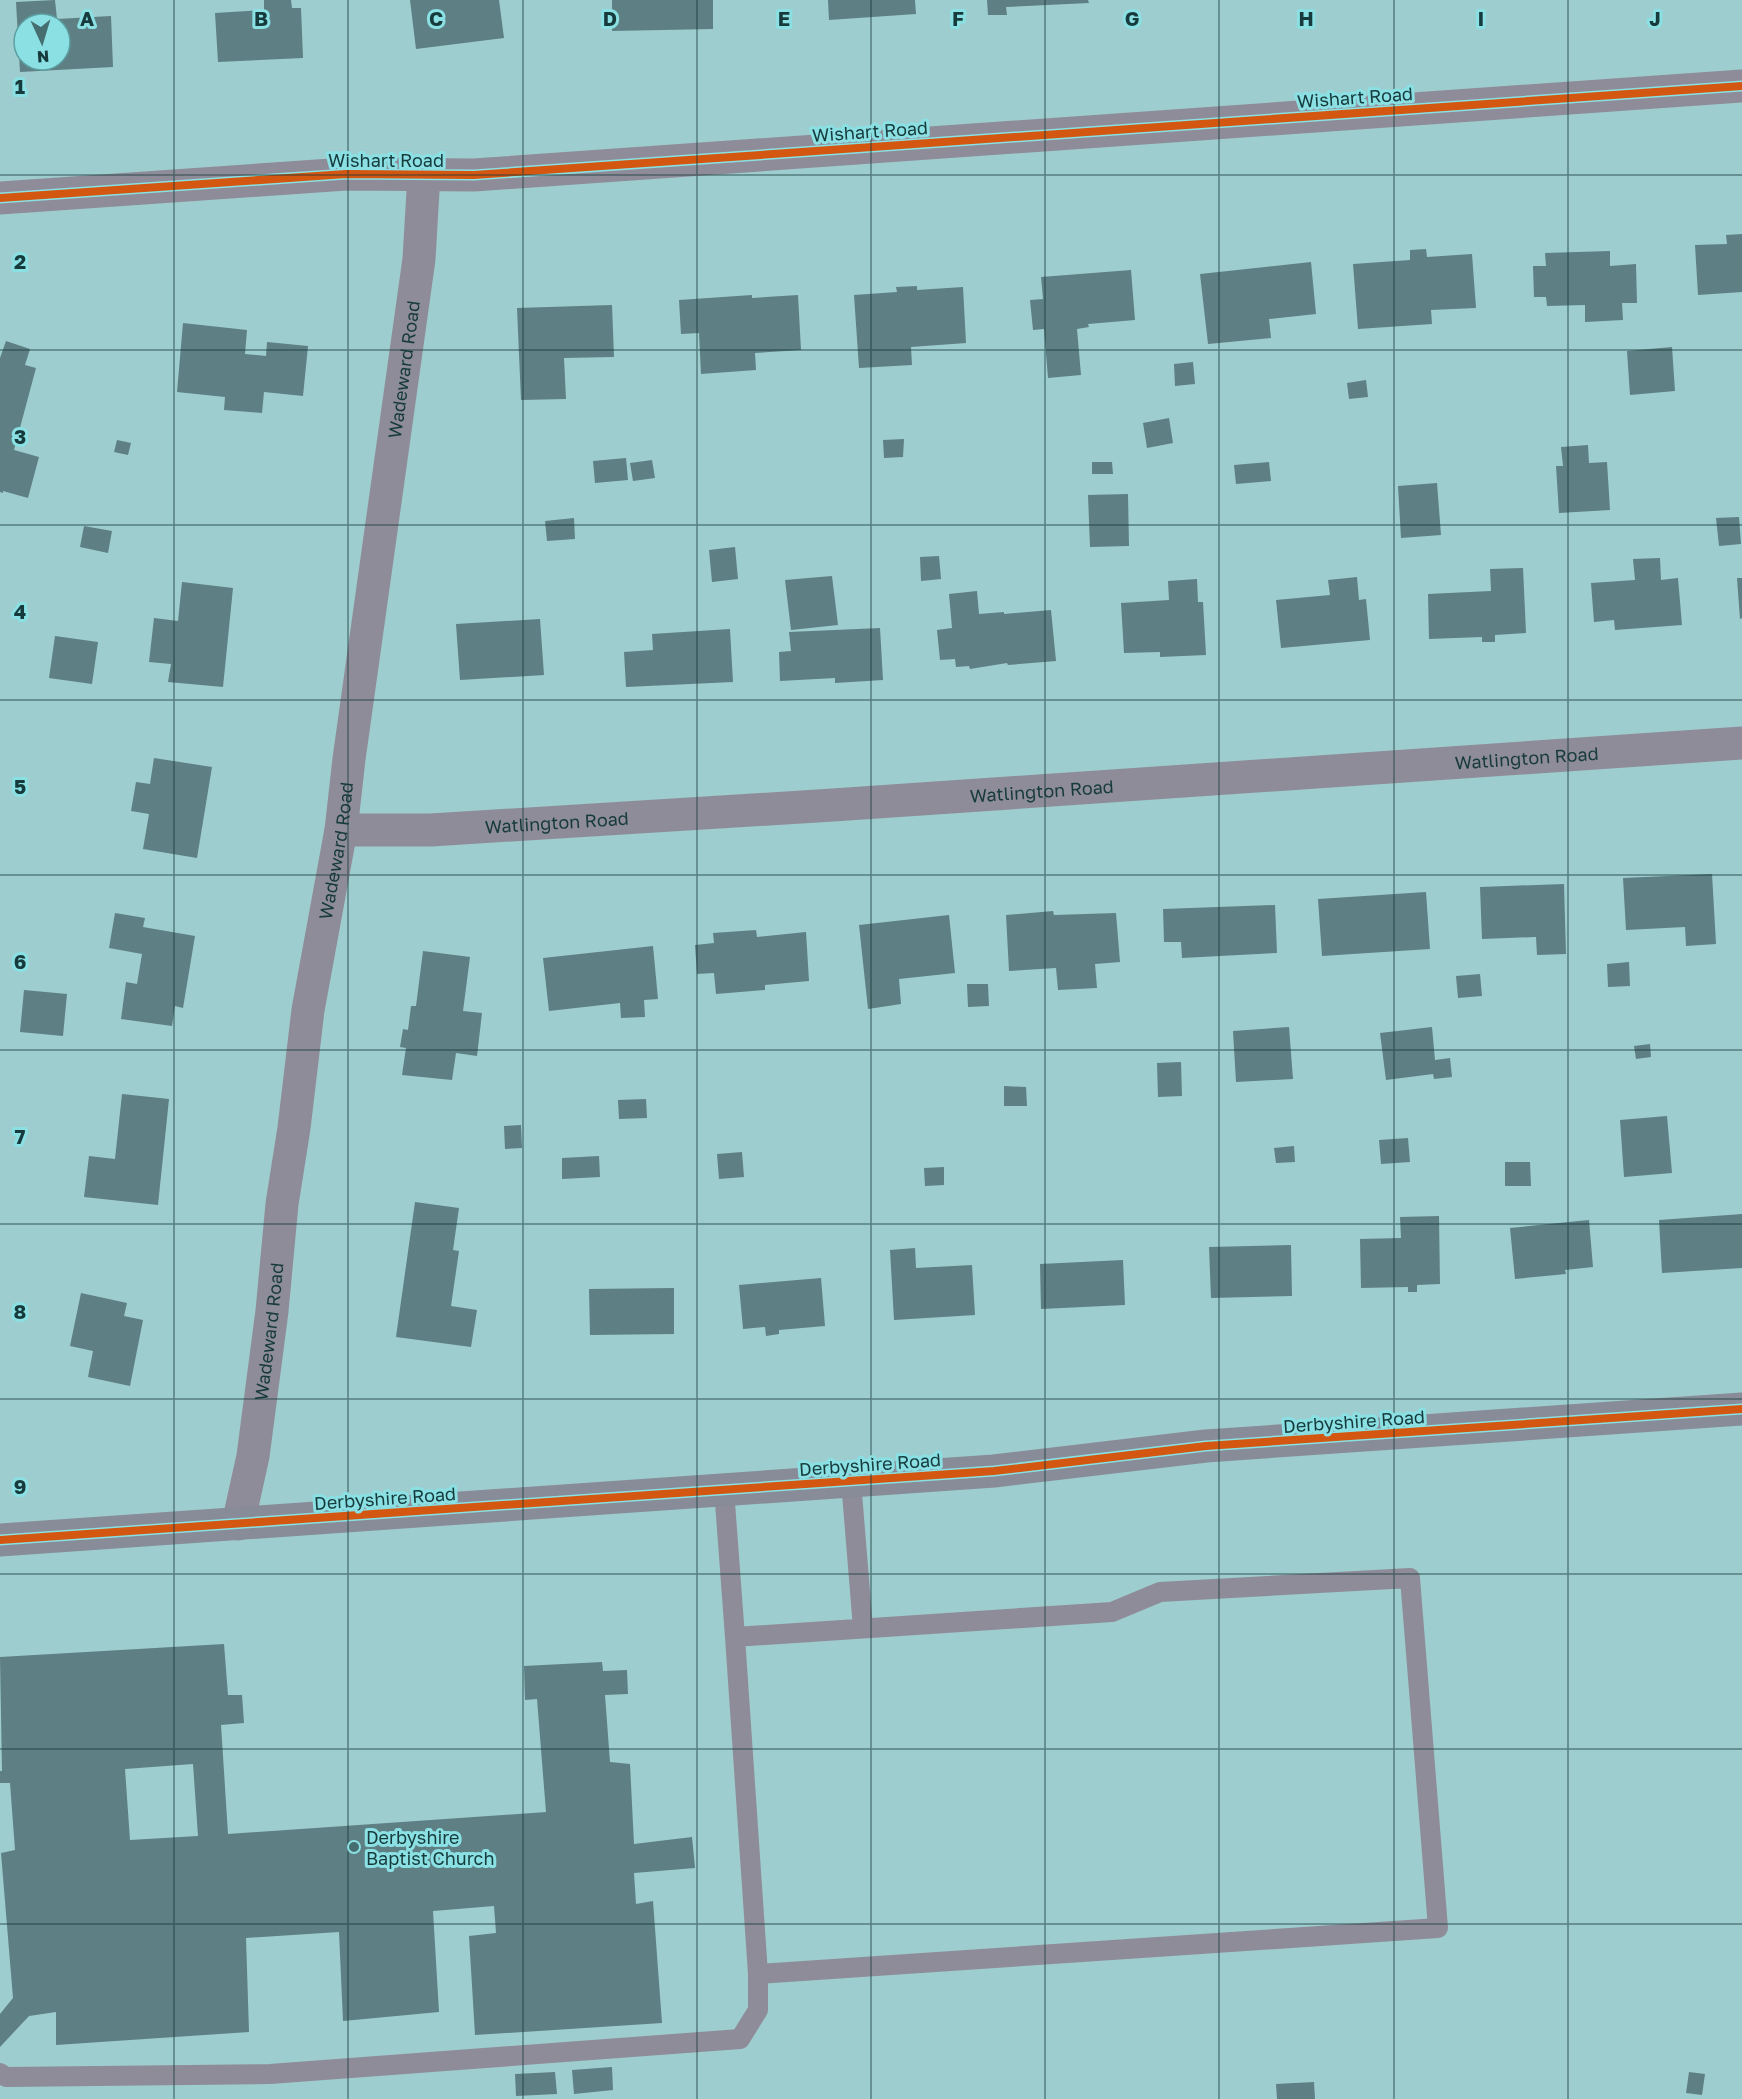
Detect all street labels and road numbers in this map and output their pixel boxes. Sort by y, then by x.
street label: Wishart Road [1296,82,1414,112]
street label: Wishart Road [811,116,929,146]
street label: Wishart Road [328,149,444,171]
street label: Wadeward Road [383,299,424,440]
street label: Watlington Road [1454,742,1599,774]
street label: Watlington Road [969,775,1114,807]
street label: Wadeward Road [314,781,357,921]
street label: Watlington Road [484,807,629,838]
street label: Wadeward Road [249,1262,287,1402]
street label: Derbyshire Road [1282,1405,1426,1437]
street label: Derbyshire Road [798,1448,942,1480]
street label: Derbyshire Road [313,1482,457,1514]

